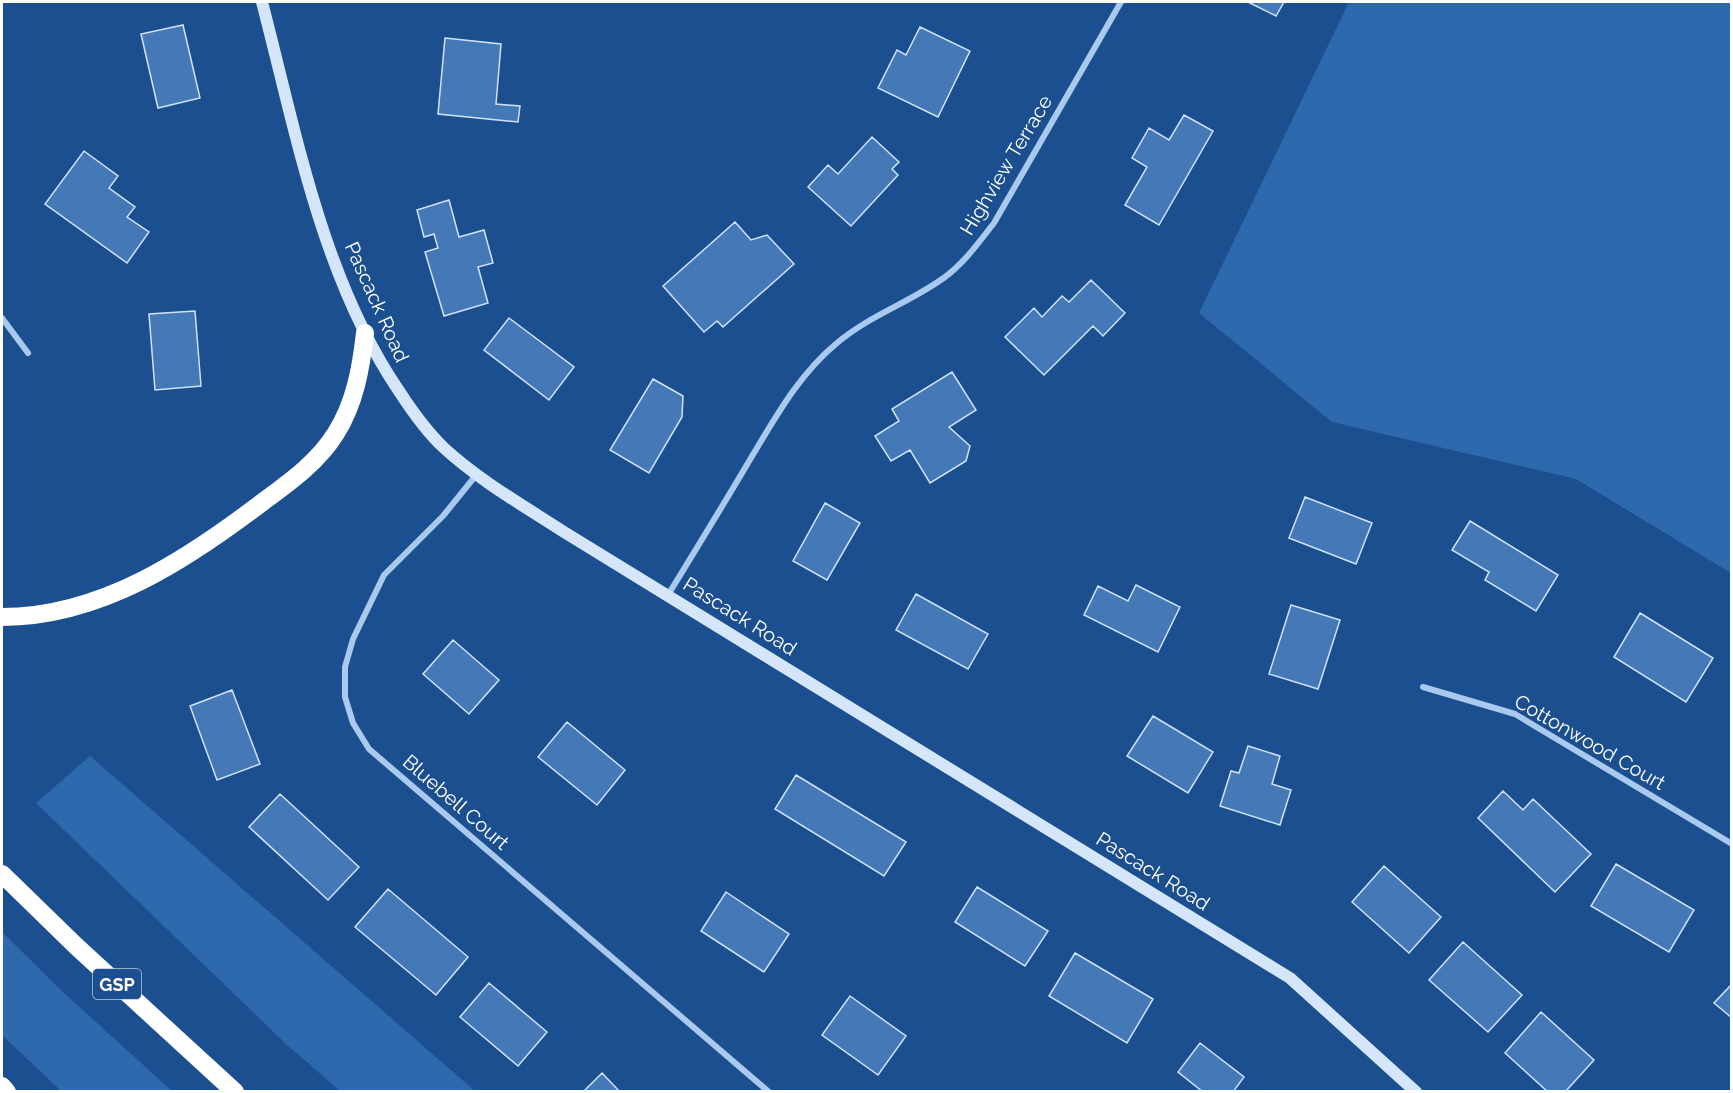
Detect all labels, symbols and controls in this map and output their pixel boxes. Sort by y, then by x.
street label: Highview Terrace [955,91,1057,239]
street label: Pascack Road [340,238,414,366]
street label: Pascack Road [679,572,801,660]
street label: Cottonwood Court [1510,689,1670,795]
street label: Bluebell Court [398,749,514,855]
street label: Pascack Road [1092,827,1214,915]
road number: GSP [93,969,141,999]

